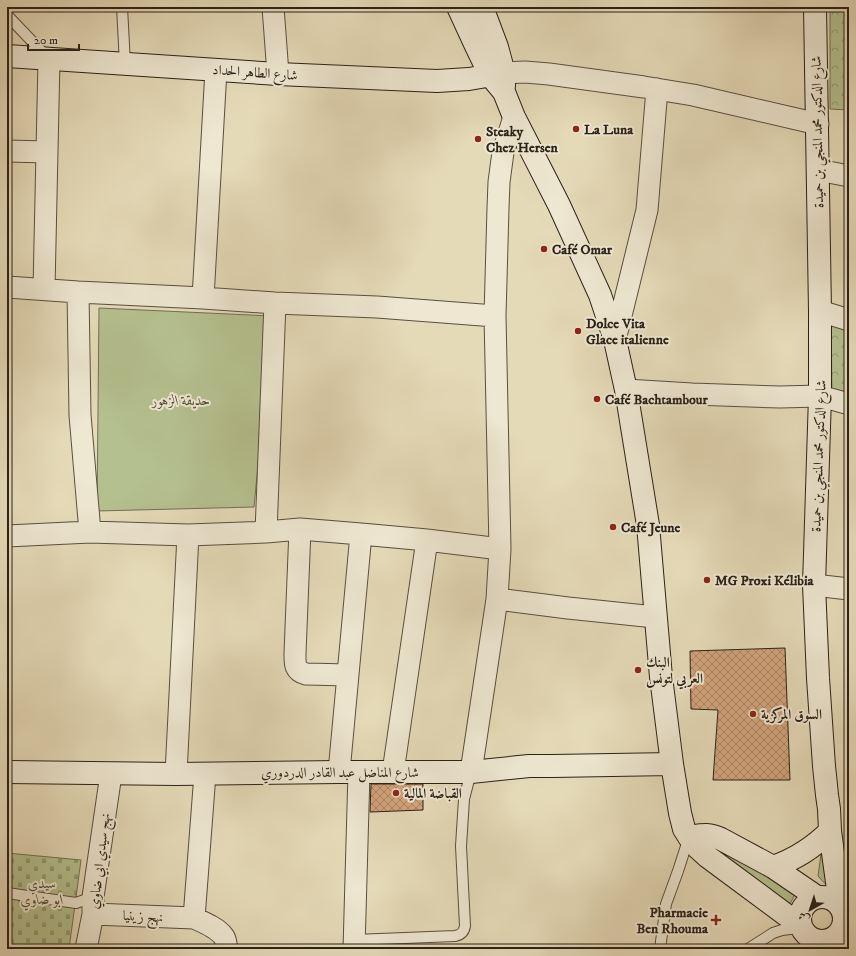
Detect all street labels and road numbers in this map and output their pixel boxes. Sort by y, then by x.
street label: شارع الدكتور محمد المنجي بن حميدة [808,56,831,208]
street label: شارع الطاهر الحداد [211,61,298,87]
street label: شارع الدكتور محمد المنجي بن حميدة [807,380,834,533]
street label: شارع المناضل عبد القادر الدردوري [261,764,419,784]
street label: نهج سيدي ابي ضاوي [85,812,118,911]
street label: نهج زينيا [122,907,164,930]

